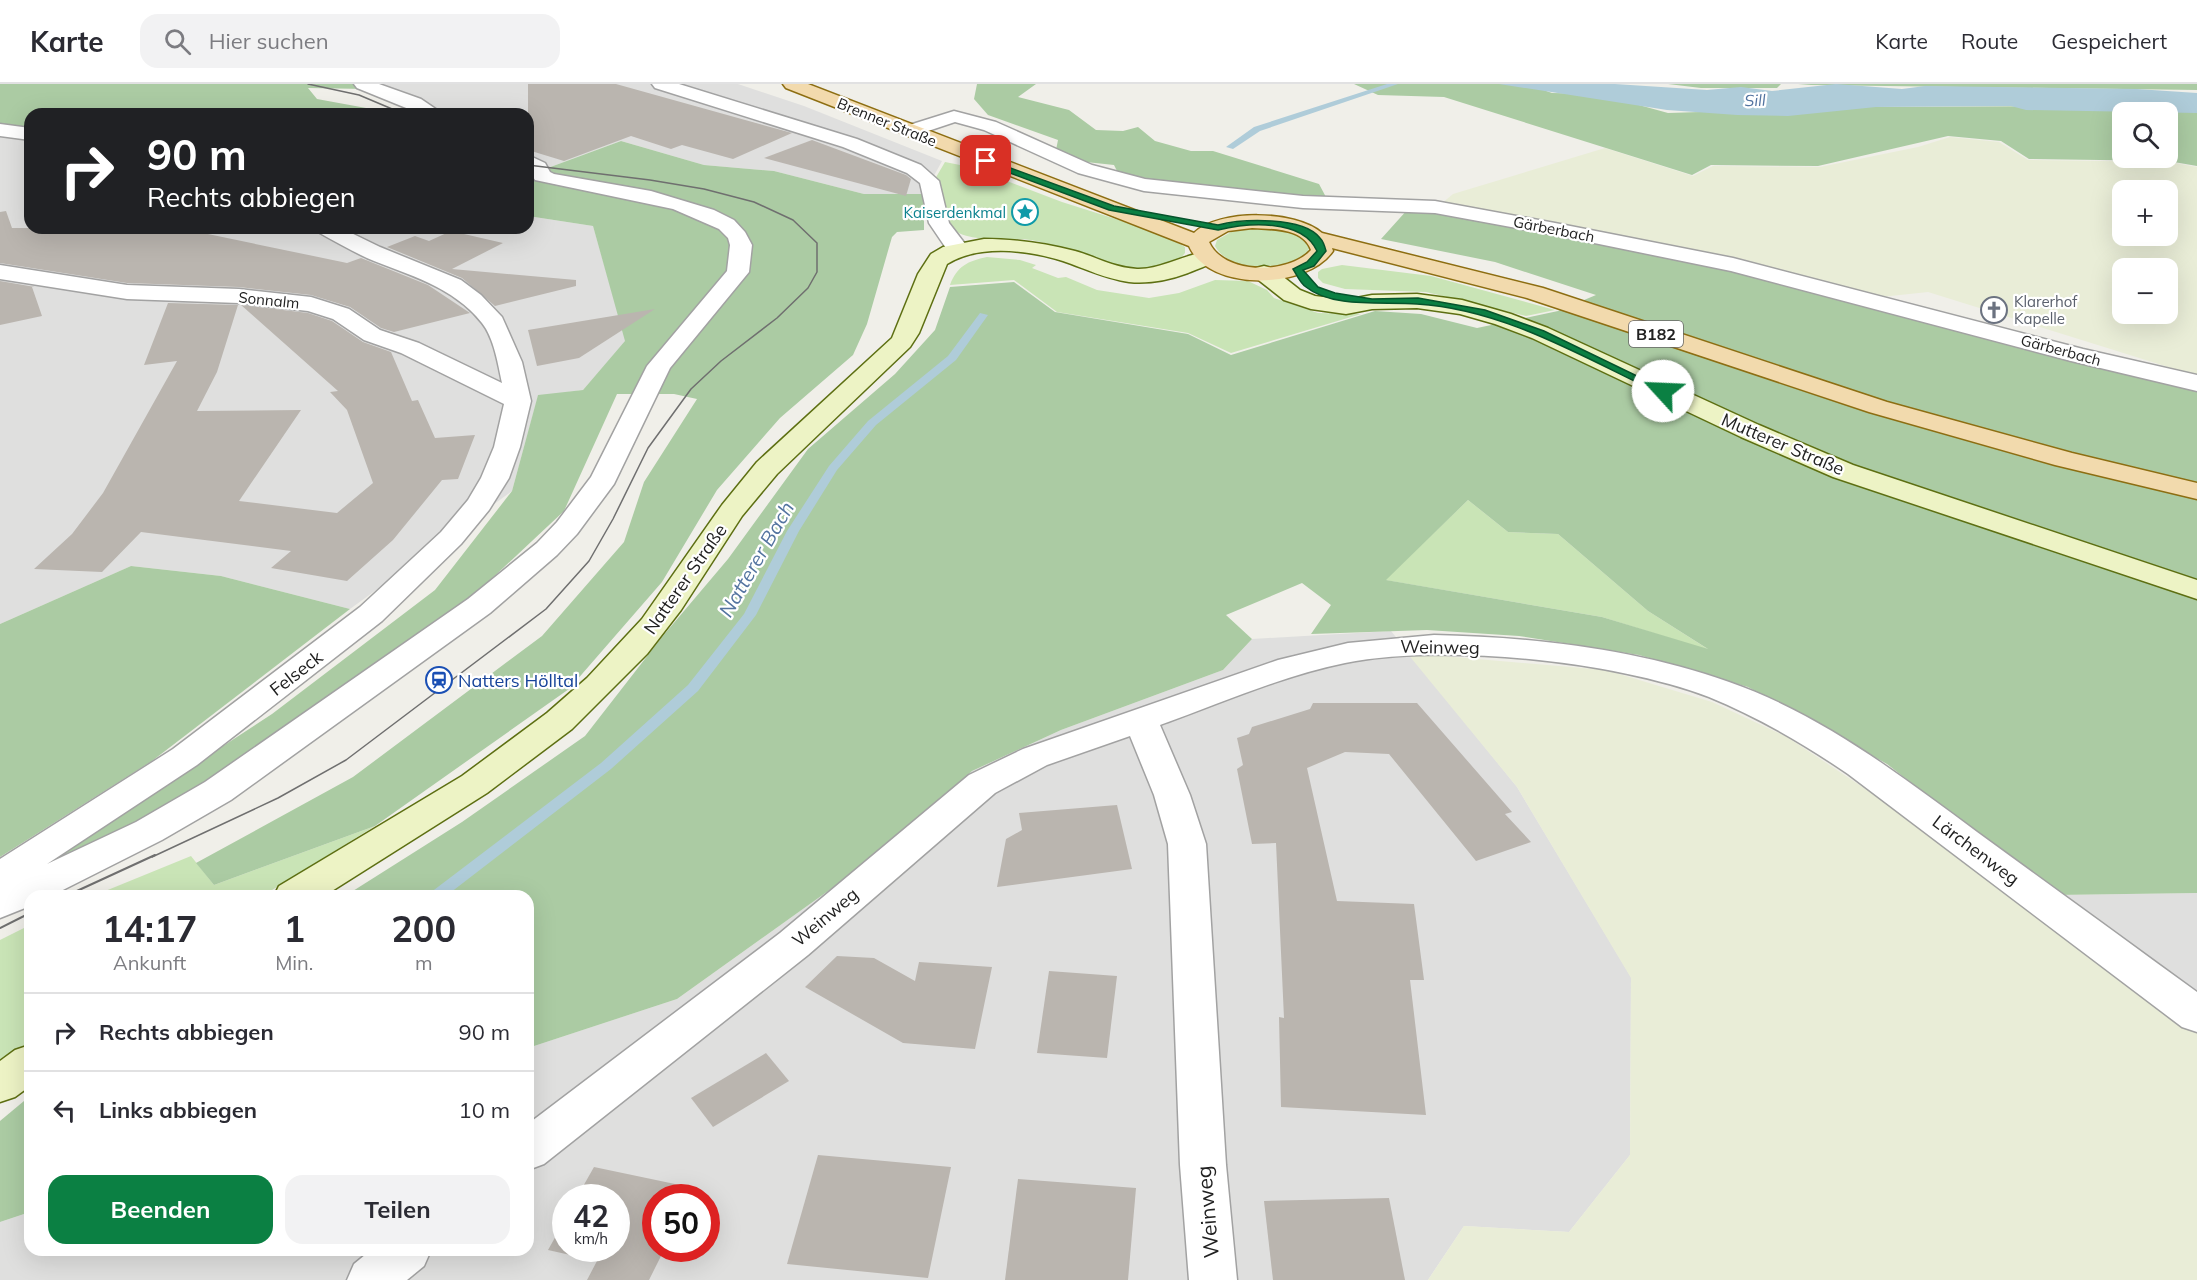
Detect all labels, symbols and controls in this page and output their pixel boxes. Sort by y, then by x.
search box [140,14,560,68]
text: Karte [30,24,104,59]
icon: search [161,25,194,58]
text: Hier suchen [209,27,329,55]
text: Karte [1875,28,1928,54]
text: Route [1961,28,2018,54]
text: Gespeichert [2051,28,2167,54]
water label: Sill [1744,90,1766,110]
street label: Brenner Straße [835,93,939,151]
map controls [2112,102,2178,324]
button: search [2112,102,2178,168]
text: 90 m [147,128,247,181]
icon: right [48,132,126,210]
pin [960,135,1011,186]
icon: arrive [969,144,1002,177]
text: Rechts abbiegen [147,180,356,214]
button: + [2112,180,2178,246]
place icon: Kaiserdenkmal [1010,197,1040,227]
place label: Kaiserdenkmal [904,203,1006,222]
street label: Gärberbach [1512,212,1596,246]
button: − [2112,258,2178,324]
street label: Sonnalm [238,287,300,313]
place label: Klarerhof Kapelle [2014,292,2078,328]
church icon: Klarerhof Kapelle [1979,295,2009,325]
road number: B182 [1629,321,1683,347]
street label: Gärberbach [2019,330,2103,370]
position arrow [1631,359,1695,423]
street label: Mutterer Straße [1718,408,1848,480]
water label: Natterer Bach [713,497,799,621]
street label: Natterer Straße [638,519,732,639]
street label: Weinweg [1400,635,1480,659]
street label: Felseck [265,645,328,701]
station icon: Natters Hölltal [424,665,454,695]
place label: Natters Hölltal [458,669,578,692]
street label: Lärchenweg [1928,810,2024,890]
street label: Weinweg [787,883,863,951]
text: 14:17 [102,906,197,951]
text: 1 [283,906,305,951]
text: 200 [391,906,456,951]
text: Ankunft [113,950,186,975]
text: Min. [275,950,313,975]
text: m [415,950,432,975]
icon: right [48,1016,81,1049]
text: Rechts abbiegen [99,1018,274,1046]
text: 90 m [459,1018,510,1046]
icon: left [48,1094,81,1127]
text: Links abbiegen [99,1096,257,1124]
text: 10 m [459,1096,510,1124]
street label: Weinweg [1190,1165,1224,1259]
button: Beenden [48,1175,273,1244]
button: Teilen [285,1175,510,1244]
speed limit sign: 50 [642,1184,720,1262]
text: 42 [573,1197,609,1235]
text: km/h [574,1229,608,1248]

